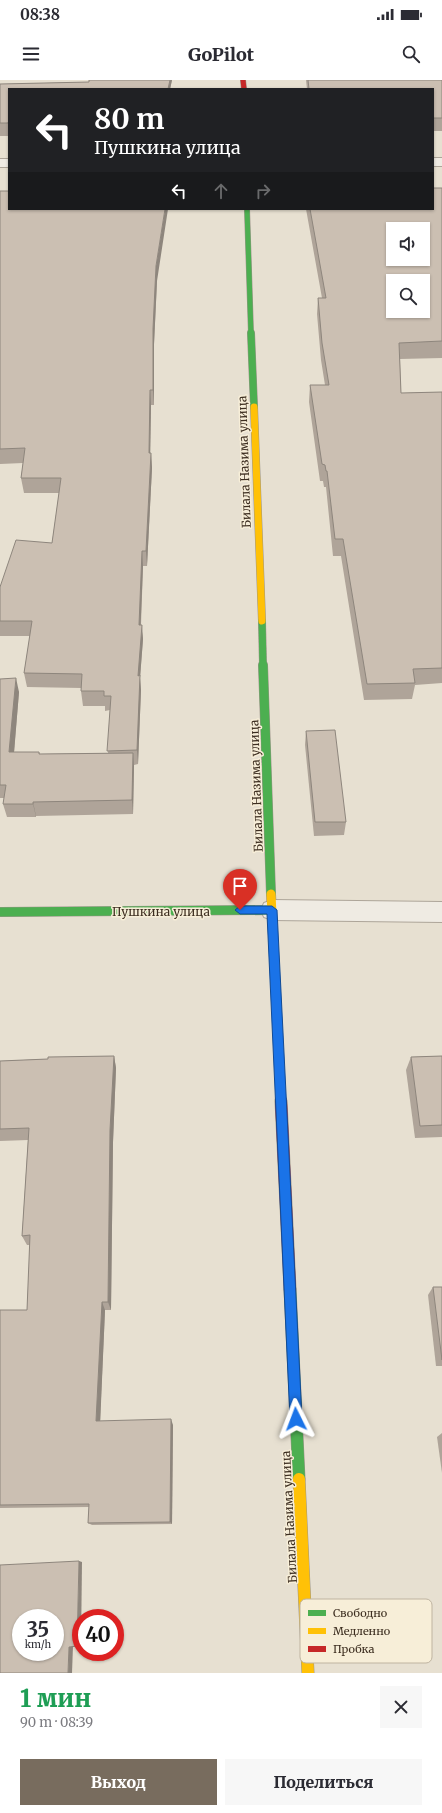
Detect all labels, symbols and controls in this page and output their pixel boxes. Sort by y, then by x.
text: 08:38 [20,5,60,24]
icon: menu [20,43,42,65]
text: GoPilot [188,43,254,66]
icon: search [400,43,422,65]
text: 80 m [94,101,165,137]
icon: left [28,104,80,156]
text: Пушкина улица [94,136,241,159]
icon: left [168,180,190,202]
icon: ahead [210,180,232,202]
icon: right [252,180,274,202]
map controls [386,222,430,318]
button: sound [386,222,430,266]
button: search [386,274,430,318]
street label: Билала Назима улица [234,395,254,528]
street label: Билала Назима улица [246,719,266,852]
pin [223,869,257,910]
icon: arrive [229,875,251,897]
street label: Пушкина улица [112,904,210,919]
position arrow [275,1398,317,1440]
street label: Билала Назима улица [278,1450,300,1584]
legend [300,1599,432,1663]
text: Свободно [333,1606,388,1620]
speed limit sign: 40 [72,1609,124,1661]
text: 35 [27,1617,49,1642]
text: Медленно [333,1624,391,1638]
text: km/h [25,1638,51,1651]
text: Пробка [333,1642,375,1656]
text: 1 мин [20,1683,91,1714]
button: close [380,1686,422,1728]
text: 90 m · 08:39 [20,1714,93,1731]
button: Выход [20,1759,217,1805]
button: Поделиться [225,1759,422,1805]

